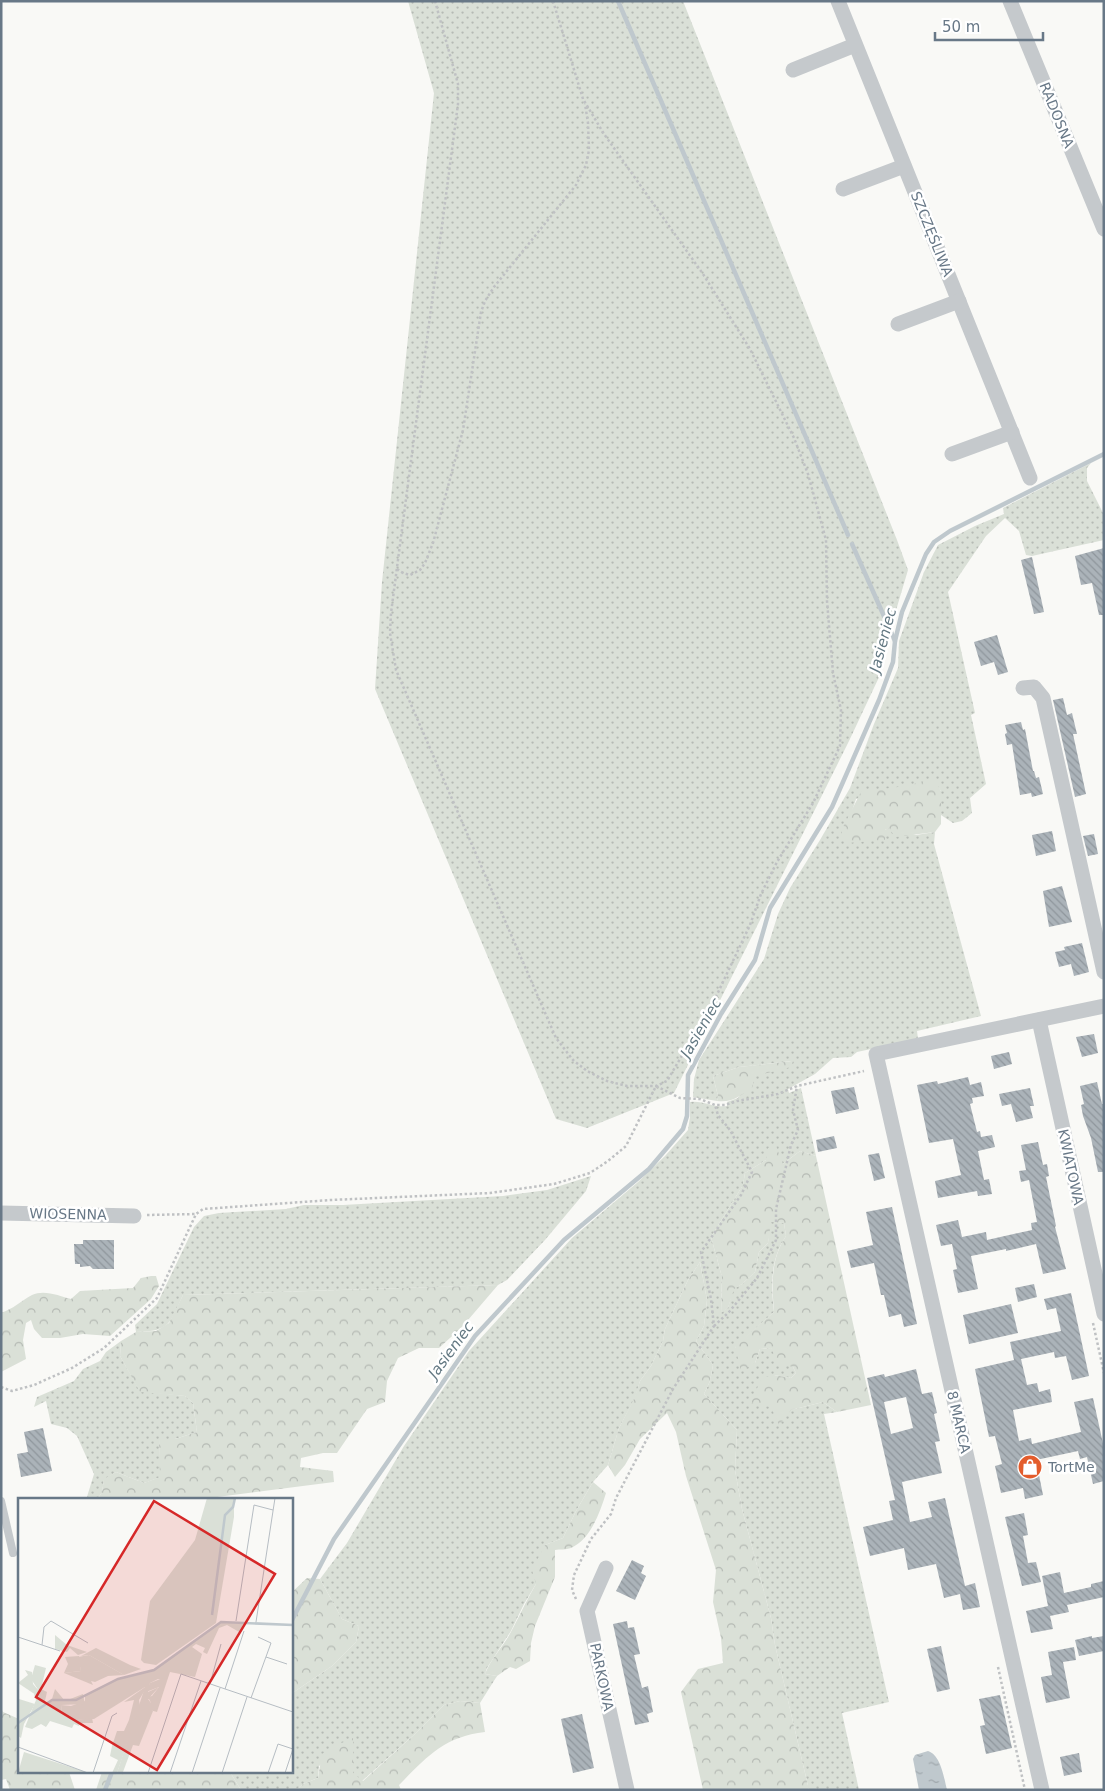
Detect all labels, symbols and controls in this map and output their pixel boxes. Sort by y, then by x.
scale bar [935,10,1042,42]
text: 50 m [942,18,980,36]
street label: RADOSNA [1037,80,1078,151]
street label: SZCZĘŚLIWA [908,189,957,279]
water label: Jasieniec [865,605,900,677]
water label: Jasieniec [675,994,726,1064]
street label: KWIATOWA [1055,1127,1087,1207]
street label: WIOSENNA [29,1205,107,1223]
water label: Jasieniec [423,1317,478,1384]
street label: 8 MARCA [944,1389,974,1455]
shop icon: TortMe [1017,1454,1043,1480]
place label: TortMe [1047,1459,1095,1475]
inset map [18,1498,292,1774]
street label: PARKOWA [587,1642,617,1713]

